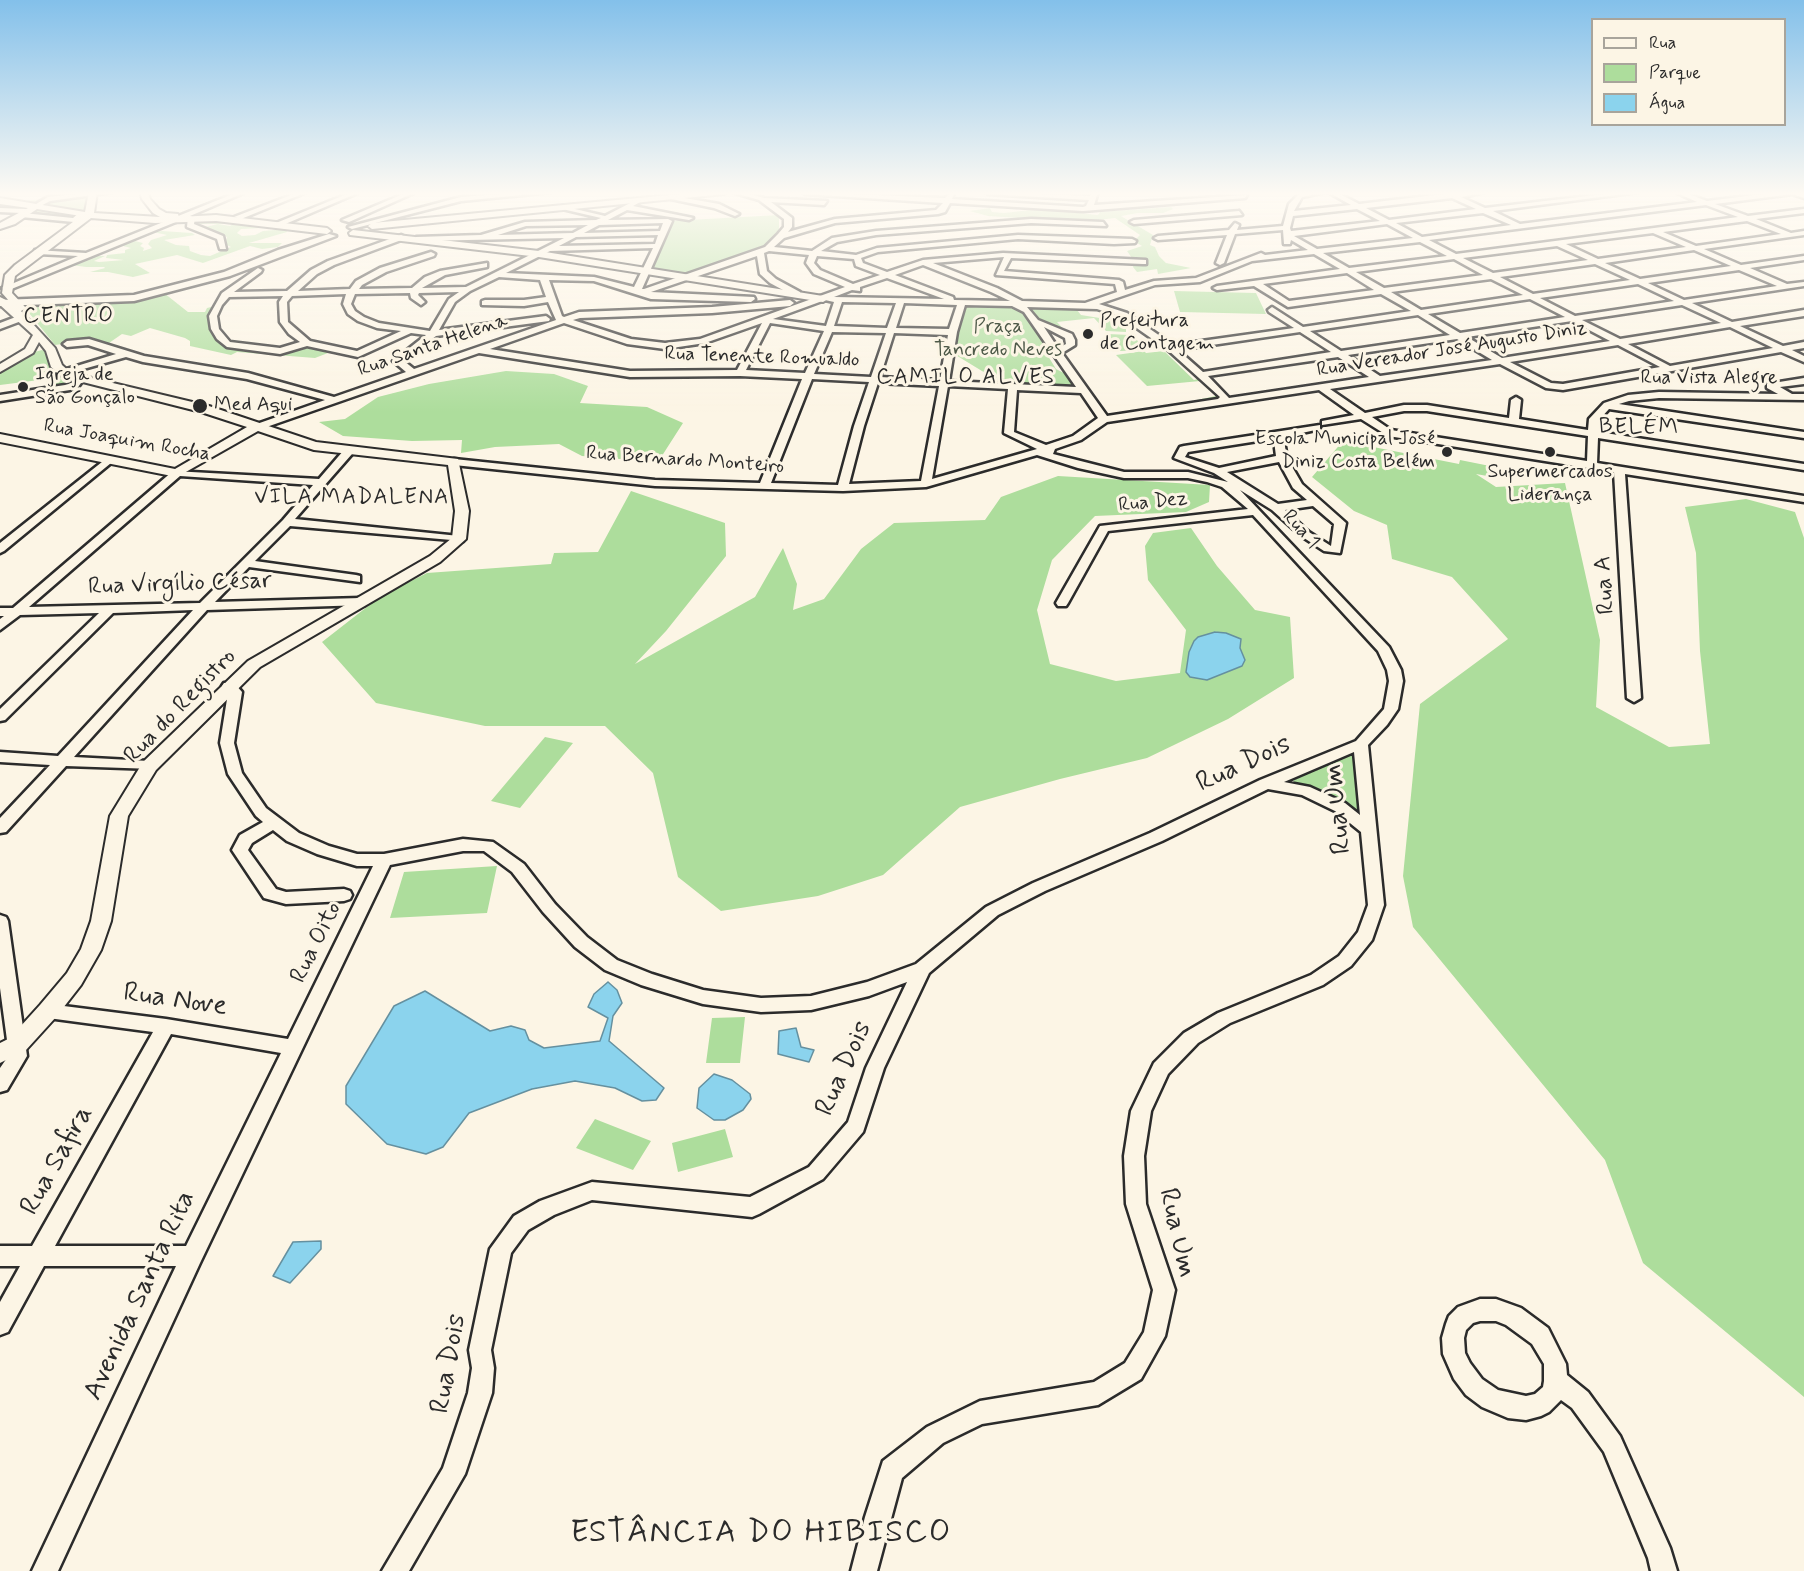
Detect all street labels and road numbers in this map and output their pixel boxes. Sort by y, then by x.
street label: Rua Santa Helena [355,309,511,383]
street label: Rua Vereador José Augusto Diniz [1315,317,1589,383]
street label: Rua Tenente Romualdo [664,343,860,373]
street label: Rua Vista Alegre [1641,367,1777,391]
street label: Rua Joaquim Rocha [42,415,212,467]
street label: Rua Bernardo Monteiro [585,442,785,480]
street label: Rua Dez [1117,487,1189,519]
street label: Rua 1 [1276,505,1324,555]
street label: Rua A [1590,555,1622,615]
street label: Rua Virgílio César [88,567,272,603]
street label: Rua do Registro [119,643,243,771]
street label: Rua Dois [1191,729,1297,801]
street label: Rua Um [1318,762,1360,856]
street label: Rua Oito [285,898,349,988]
street label: Rua Nove [121,977,229,1025]
street label: Rua Dois [809,1016,881,1122]
street label: Rua Safira [14,1100,102,1222]
street label: Rua Um [1149,1185,1203,1281]
street label: Avenida Santa Rita [78,1186,204,1406]
street label: Rua Dois [425,1312,475,1416]

